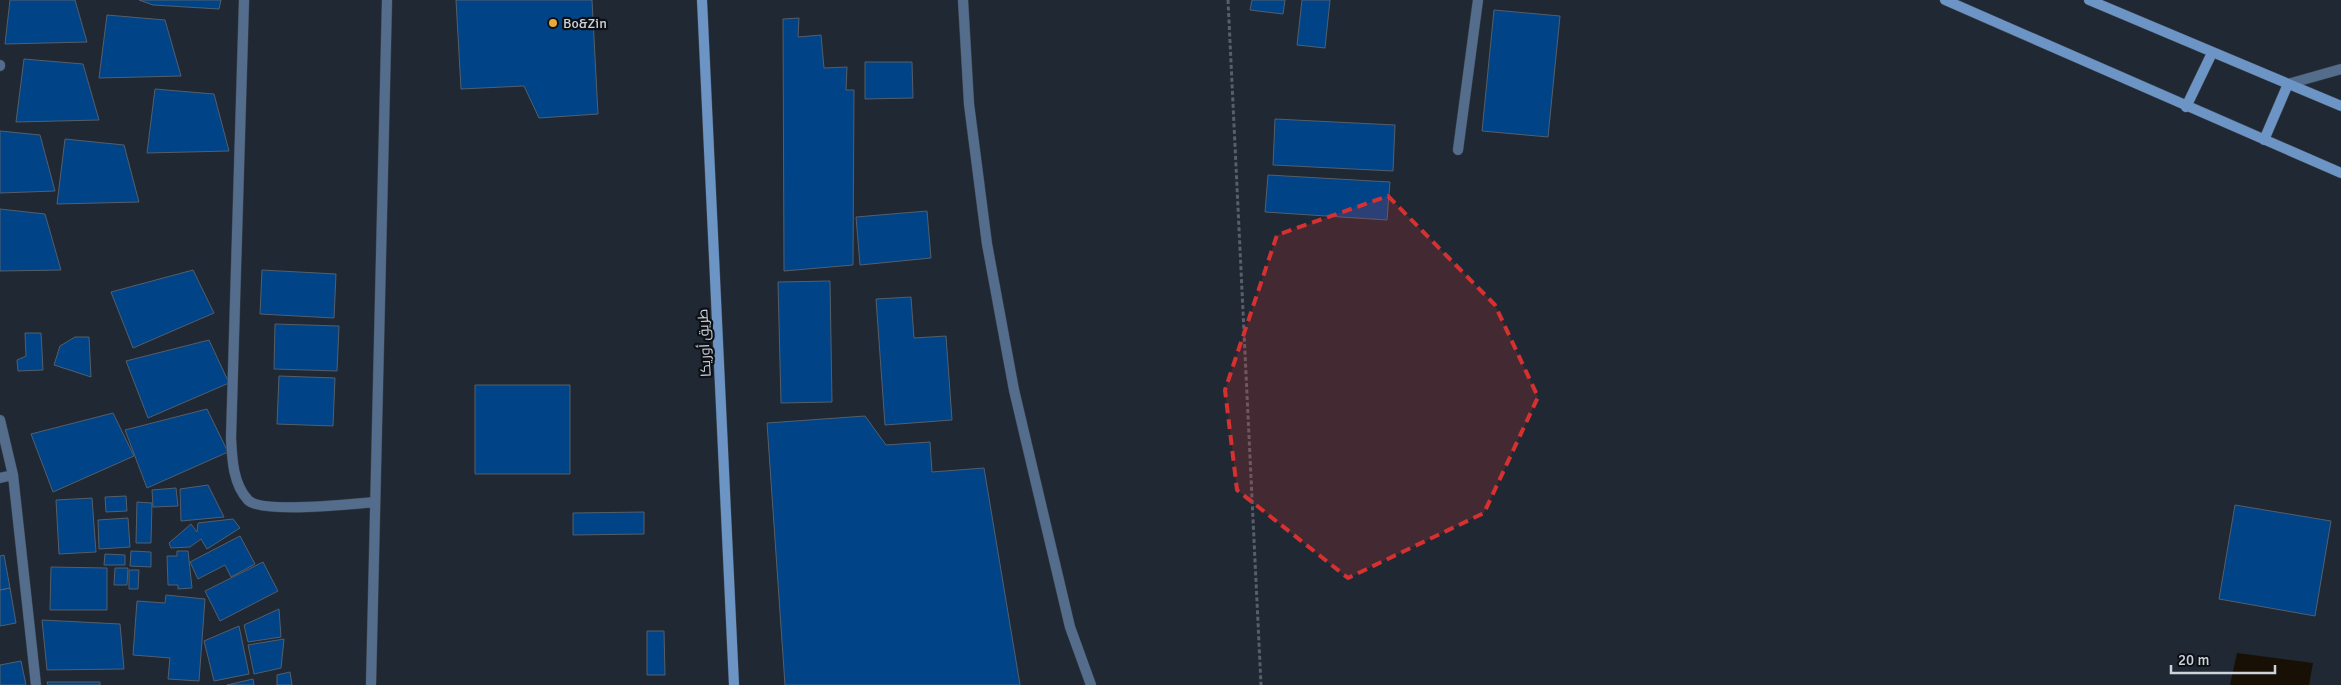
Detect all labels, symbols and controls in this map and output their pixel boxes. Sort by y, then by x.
place label: Bo&Zin [563,15,607,32]
marker: Bo&Zin [547,17,559,29]
street label: طريق أوريكا [693,308,715,378]
scale bar [2171,642,2275,674]
text: 20 m [2178,651,2209,669]

